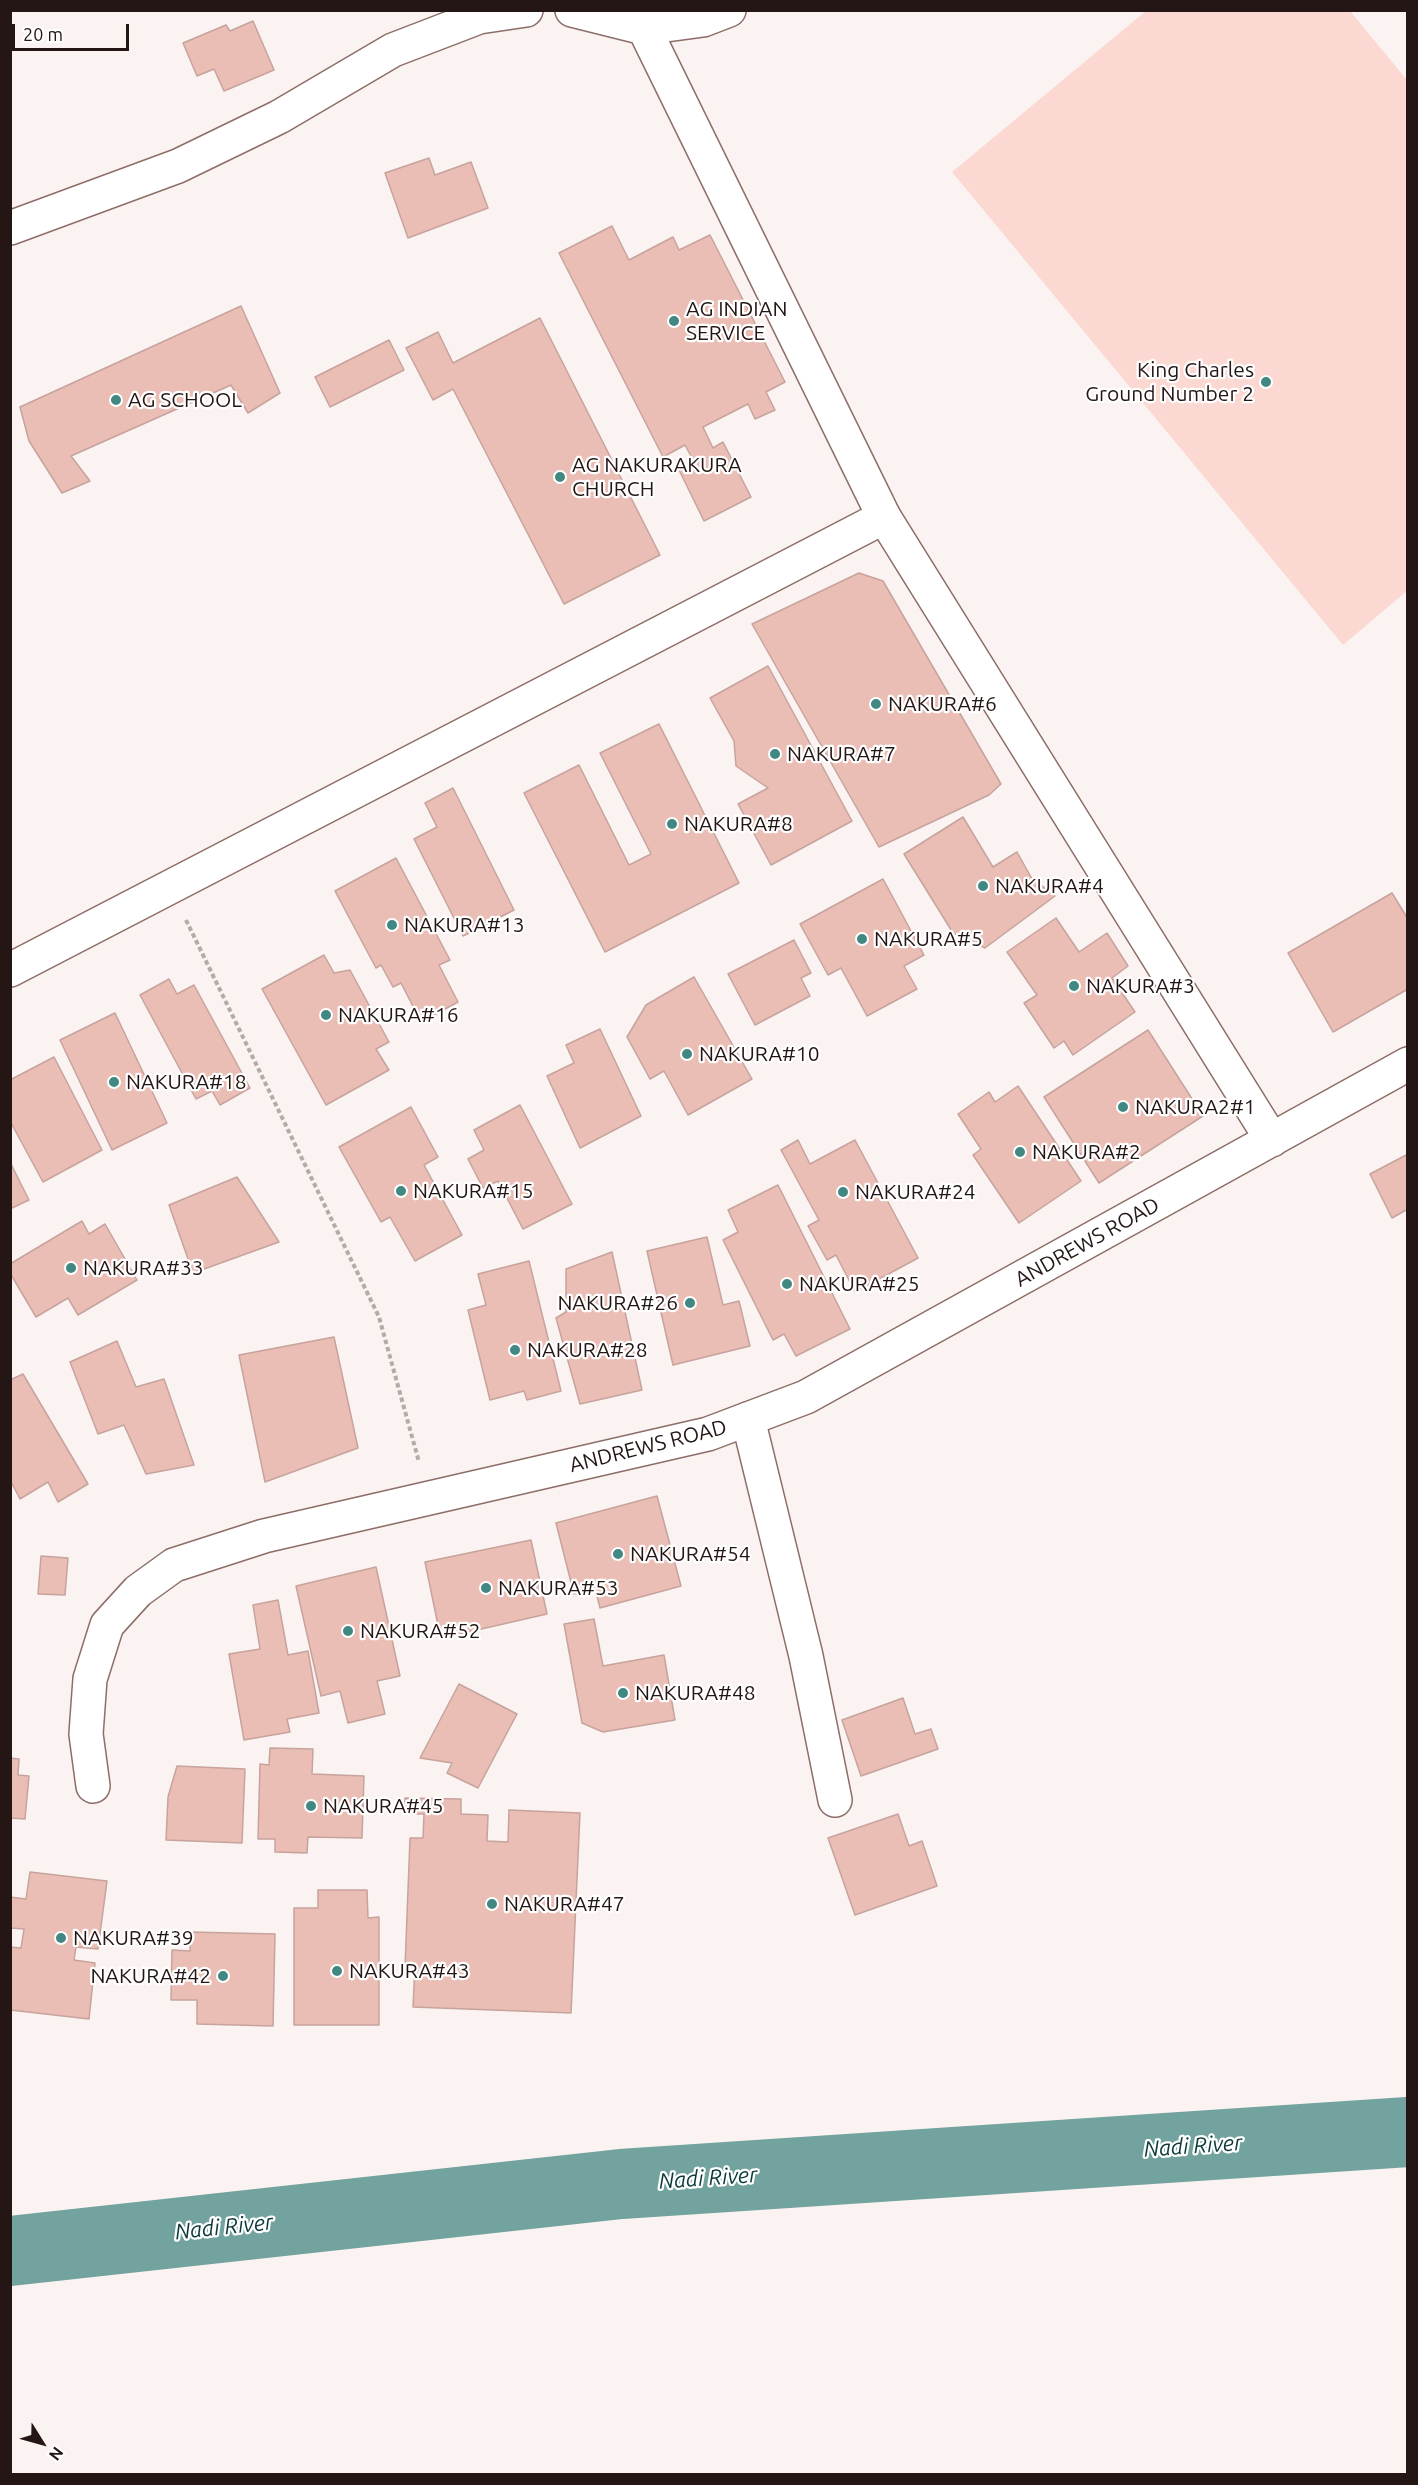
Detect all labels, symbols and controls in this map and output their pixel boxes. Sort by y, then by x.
scale bar [15,12,132,50]
text: 20 m [23,24,63,44]
place label: AG INDIAN SERVICE [686,296,787,346]
marker: AG INDIAN SERVICE [667,314,681,328]
place label: King Charles Ground Number 2 [1085,357,1254,407]
marker: King Charles Ground Number 2 [1259,375,1273,389]
place label: AG SCHOOL [128,387,242,413]
marker: AG SCHOOL [109,393,123,407]
place label: AG NAKURAKURA CHURCH [572,452,742,502]
marker: AG NAKURAKURA CHURCH [553,470,567,484]
place label: NAKURA#6 [888,691,997,717]
marker: NAKURA#6 [869,697,883,711]
place label: NAKURA#7 [787,741,896,767]
marker: NAKURA#7 [768,747,782,761]
place label: NAKURA#8 [684,811,793,837]
marker: NAKURA#8 [665,817,679,831]
place label: NAKURA#4 [995,873,1104,899]
marker: NAKURA#4 [976,879,990,893]
place label: NAKURA#13 [404,912,525,938]
marker: NAKURA#13 [385,918,399,932]
place label: NAKURA#5 [874,926,983,952]
marker: NAKURA#5 [855,932,869,946]
place label: NAKURA#3 [1086,973,1195,999]
marker: NAKURA#3 [1067,979,1081,993]
place label: NAKURA#16 [338,1002,459,1028]
marker: NAKURA#16 [319,1008,333,1022]
place label: NAKURA#10 [699,1041,820,1067]
marker: NAKURA#10 [680,1047,694,1061]
place label: NAKURA#18 [126,1069,247,1095]
marker: NAKURA#18 [107,1075,121,1089]
place label: NAKURA2#1 [1135,1094,1256,1120]
marker: NAKURA2#1 [1116,1100,1130,1114]
place label: NAKURA#2 [1032,1139,1141,1165]
marker: NAKURA#2 [1013,1145,1027,1159]
place label: NAKURA#15 [413,1178,534,1204]
place label: NAKURA#24 [855,1179,976,1205]
marker: NAKURA#15 [394,1184,408,1198]
marker: NAKURA#24 [836,1185,850,1199]
street label: ANDREWS ROAD [1010,1192,1164,1292]
place label: NAKURA#33 [83,1255,204,1281]
marker: NAKURA#33 [64,1261,78,1275]
place label: NAKURA#25 [799,1271,920,1297]
marker: NAKURA#25 [780,1277,794,1291]
place label: NAKURA#26 [557,1290,678,1316]
marker: NAKURA#26 [683,1296,697,1310]
place label: NAKURA#28 [527,1337,648,1363]
marker: NAKURA#28 [508,1343,522,1357]
street label: ANDREWS ROAD [567,1414,729,1478]
place label: NAKURA#54 [630,1541,751,1567]
marker: NAKURA#54 [611,1547,625,1561]
place label: NAKURA#53 [498,1575,619,1601]
marker: NAKURA#53 [479,1581,493,1595]
place label: NAKURA#52 [360,1618,481,1644]
marker: NAKURA#52 [341,1624,355,1638]
place label: NAKURA#48 [635,1680,756,1706]
marker: NAKURA#48 [616,1686,630,1700]
place label: NAKURA#45 [323,1793,444,1819]
marker: NAKURA#45 [304,1799,318,1813]
place label: NAKURA#47 [504,1891,625,1917]
marker: NAKURA#47 [485,1897,499,1911]
place label: NAKURA#39 [73,1925,194,1951]
marker: NAKURA#39 [54,1931,68,1945]
place label: NAKURA#43 [349,1958,470,1984]
place label: NAKURA#42 [90,1963,211,1989]
marker: NAKURA#43 [330,1964,344,1978]
marker: NAKURA#42 [216,1969,230,1983]
water label: Nadi River [1143,2129,1243,2163]
water label: Nadi River [658,2161,758,2195]
water label: Nadi River [174,2209,274,2245]
north arrow [12,2413,72,2473]
text: N [46,2444,67,2464]

